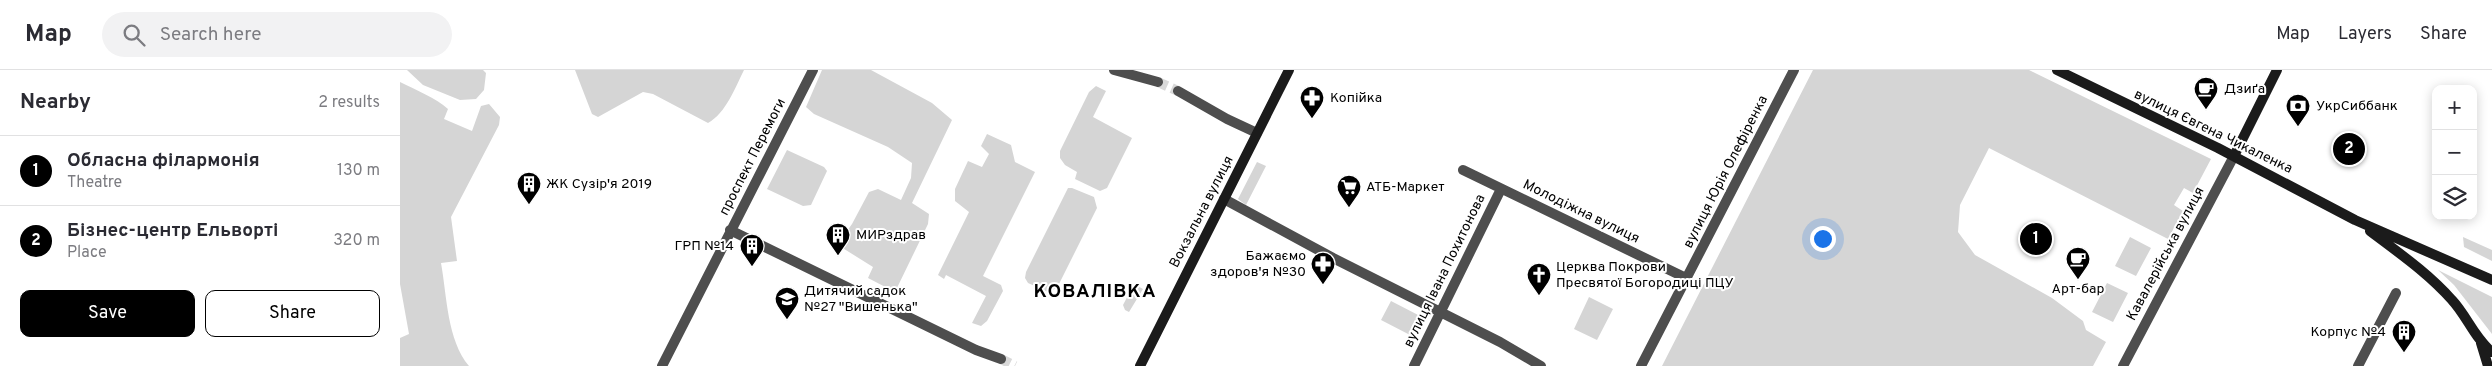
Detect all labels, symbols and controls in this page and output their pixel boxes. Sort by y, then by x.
search box [102,12,452,57]
text: Map [25,20,72,50]
icon: search [120,21,148,49]
text: Search here [160,23,261,47]
text: Map [2276,23,2310,46]
text: Layers [2338,23,2392,46]
text: Share [2420,23,2467,46]
cafe icon: Дзиґа [2193,76,2219,110]
place label: Дзиґа [2224,81,2265,98]
pharmacy icon: Копійка [1299,85,1325,119]
map controls [2432,85,2477,220]
button: + [2432,85,2477,130]
street label: вулиця Євгена Чикаленка [2131,86,2295,178]
text: Nearby [20,89,91,116]
place label: Копійка [1330,90,1382,107]
text: 2 results [318,93,380,113]
street label: вулиця Юрія Олефіренка [1680,93,1772,251]
bank icon: УкрСиббанк [2285,93,2311,127]
street label: проспект Перемоги [716,96,790,218]
place label: УкрСиббанк [2316,98,2398,115]
pin: 2 [2333,130,2365,168]
button: − [2432,130,2477,175]
text: Обласна філармонія [67,149,260,173]
street label: Вокзальна вулиця [1166,153,1238,271]
text: 1 [33,161,39,181]
text: 130 m [337,161,380,181]
building icon: ЖК Сузір'я 2019 [516,171,542,205]
text: Theatre [67,173,122,193]
supermarket icon: АТБ-Маркет [1336,174,1362,208]
button: layers [2432,175,2477,220]
place label: ЖК Сузір'я 2019 [546,176,652,193]
street label: Молодіжна вулиця [1520,176,1642,248]
place label: АТБ-Маркет [1366,179,1445,196]
street label: Кавалерійська вулиця [2123,184,2209,324]
street label: вулиця Івана Похитонова [1400,192,1490,350]
text: Бізнес-центр Ельворті [67,219,278,243]
pin: 1 [2020,220,2052,258]
building icon: МИРздрав [825,222,851,256]
your location [1810,226,1836,252]
place label: МИРздрав [856,227,926,244]
text: 2 [31,231,41,251]
text: 320 m [333,231,380,251]
building icon: ГРП №14 [739,233,765,267]
place label: ГРП №14 [674,238,734,255]
text: Place [67,243,107,263]
cafe icon: Арт-бар [2065,246,2091,280]
place label: Бажаємо здоров'я №30 [1210,248,1306,281]
pharmacy icon: Бажаємо здоров'я №30 [1310,251,1336,285]
place label: Церква Покрови Пресвятої Богородиці ПЦУ [1556,259,1734,292]
church icon: Церква Покрови Пресвятої Богородиці ПЦУ [1526,262,1552,296]
district label: КОВАЛІВКА [1033,280,1157,304]
place label: Арт-бар [2052,281,2104,298]
place label: Дитячий садок №27 "Вишенька" [804,283,918,316]
school or university icon: Дитячий садок №27 "Вишенька" [774,286,800,320]
button: Save [20,290,195,337]
button: Share [205,290,380,337]
building icon: Корпус №4 [2391,319,2417,353]
place label: Корпус №4 [2310,324,2386,341]

